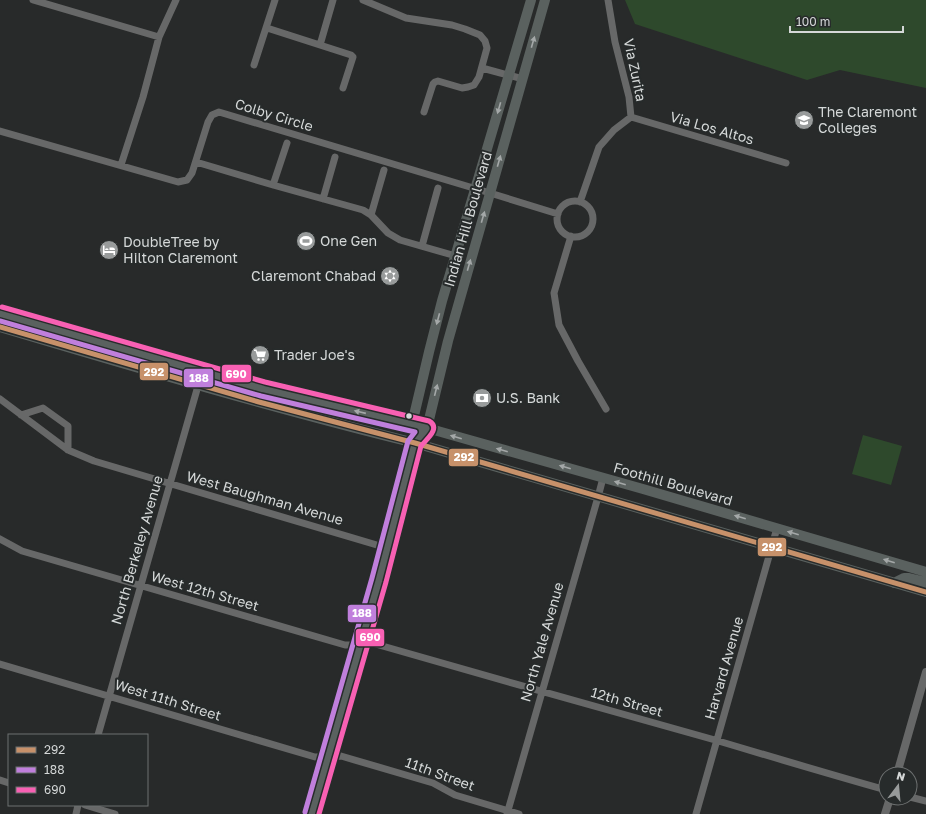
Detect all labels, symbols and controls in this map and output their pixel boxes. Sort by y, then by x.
scale bar [790,8,903,34]
text: 100 m [796,14,830,29]
one-way arrow [530,36,536,48]
street label: Via Zurita [621,37,650,103]
street label: Colby Circle [233,95,315,134]
one-way arrow [496,102,502,114]
place label: The Claremont Colleges [818,103,917,136]
street label: Via Los Altos [668,107,756,148]
school or university icon: The Claremont Colleges [793,109,815,131]
street label: Indian Hill Boulevard [440,149,495,288]
one-way arrow [497,155,503,167]
one-way arrow [480,211,486,223]
sports icon: One Gen [295,230,317,252]
place label: One Gen [320,232,377,249]
place label: DoubleTree by Hilton Claremont [123,233,238,266]
hotel icon: DoubleTree by Hilton Claremont [98,239,120,261]
one-way arrow [467,258,473,271]
synagogue icon: Claremont Chabad [379,265,401,287]
place label: Claremont Chabad [251,267,376,284]
one-way arrow [434,313,440,325]
supermarket icon: Trader Joe's [249,344,271,366]
place label: Trader Joe's [274,346,355,363]
line badge: 292 [139,362,169,381]
line badge: 690 [221,364,252,383]
text: 292 [144,365,164,378]
text: 690 [225,367,247,380]
line badge: 188 [183,368,214,388]
text: 188 [189,371,209,384]
one-way arrow [433,384,439,396]
bank icon: U.S. Bank [471,387,493,409]
place label: U.S. Bank [496,389,560,406]
one-way arrow [354,409,366,415]
unlabelled marker [404,411,414,421]
one-way arrow [450,434,462,440]
one-way arrow [496,447,508,453]
line badge: 292 [448,448,479,467]
text: 292 [454,450,474,463]
street label: Foothill Boulevard [612,458,735,509]
one-way arrow [559,464,571,470]
street label: West Baughman Avenue [185,467,346,528]
street label: North Berkeley Avenue [107,473,166,626]
one-way arrow [613,480,625,486]
one-way arrow [733,514,746,520]
one-way arrow [786,530,798,536]
line badge: 292 [757,537,787,557]
text: 292 [762,540,782,553]
one-way arrow [882,558,894,564]
street label: West 12th Street [149,567,261,614]
street label: North Yale Avenue [516,580,567,704]
line badge: 188 [347,604,377,623]
text: 188 [352,606,372,619]
street label: Harvard Avenue [701,614,746,721]
line badge: 690 [355,628,385,647]
text: 690 [359,630,381,643]
street label: West 11th Street [113,675,223,724]
street label: 12th Street [589,683,665,720]
legend [8,734,148,806]
text: 292 [44,742,65,757]
street label: 11th Street [403,753,477,794]
text: 188 [44,762,64,777]
north arrow [878,766,918,806]
text: N [895,769,907,783]
text: 690 [44,782,66,797]

